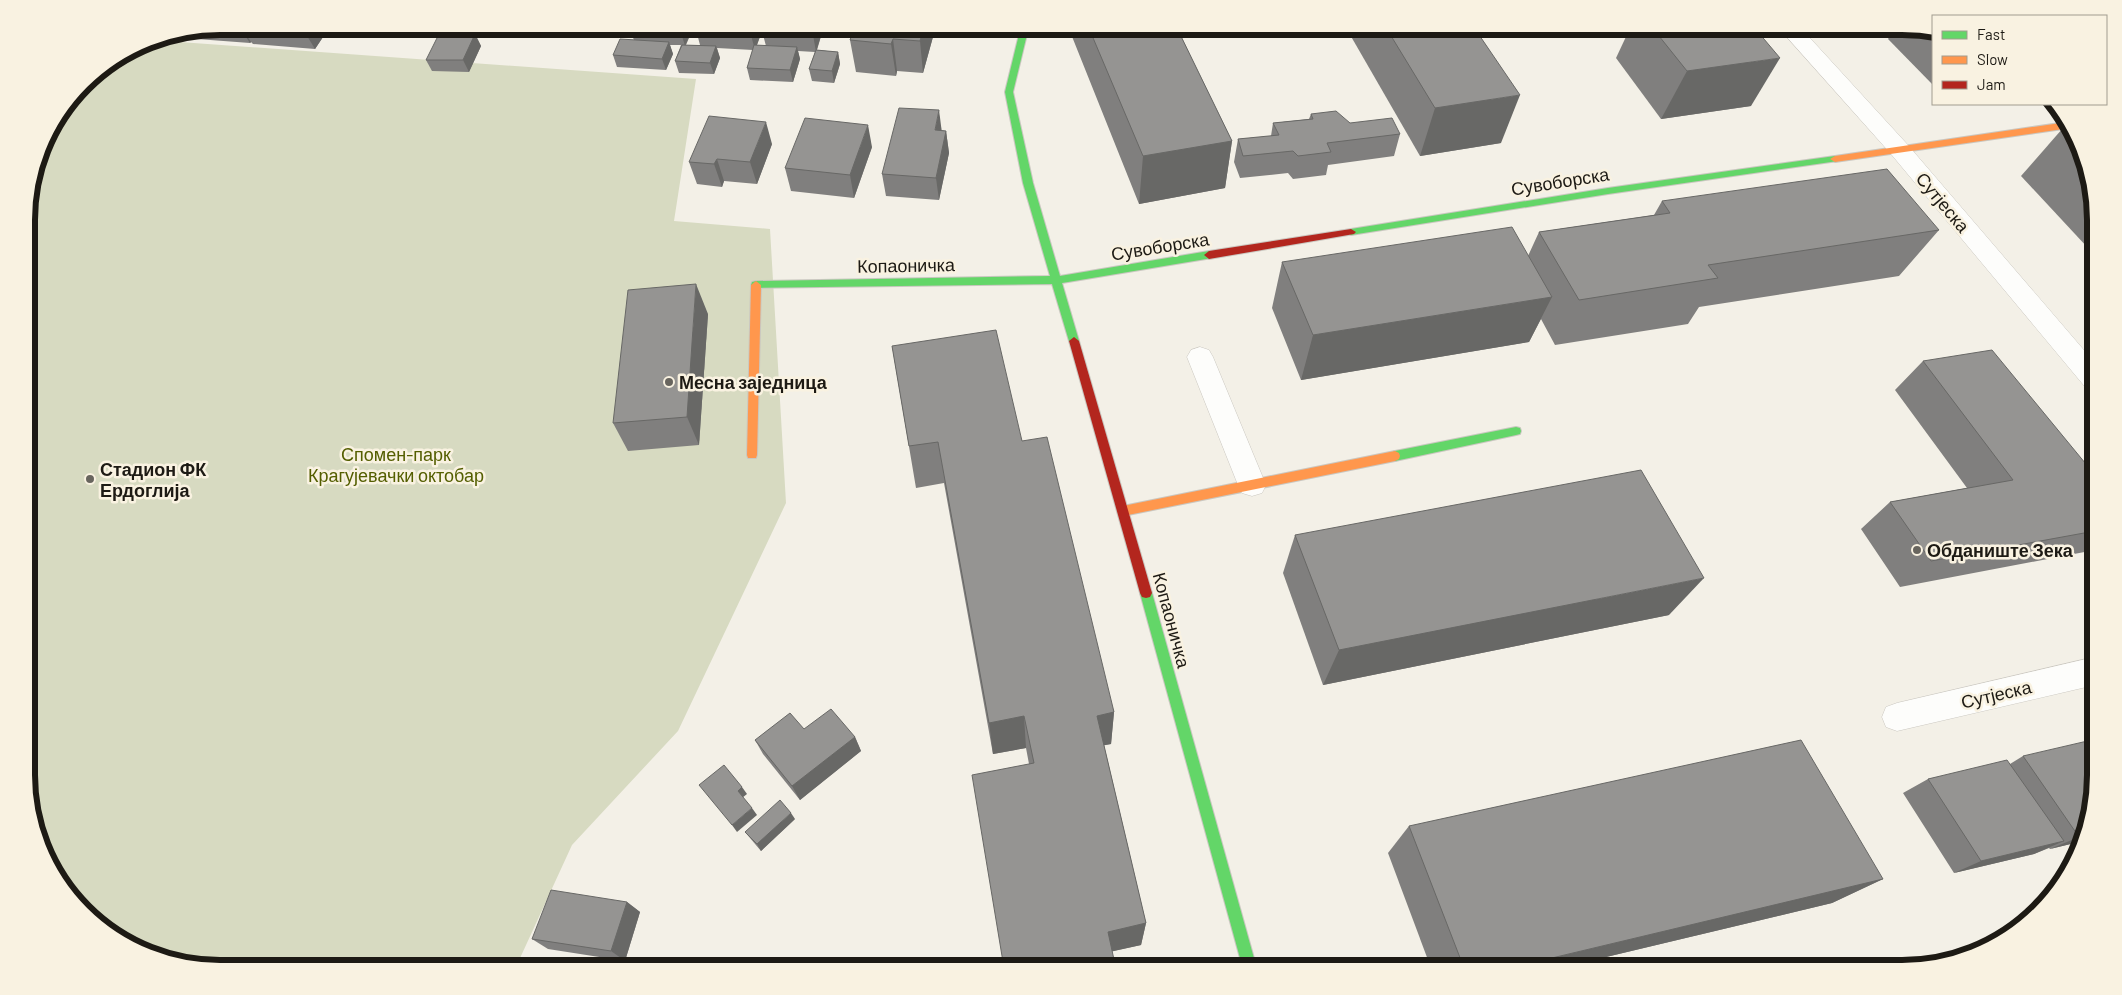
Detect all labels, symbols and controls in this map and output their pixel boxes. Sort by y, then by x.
legend [1932,15,2107,105]
text: Fast [1977,25,2005,43]
text: Slow [1977,50,2008,68]
text: Jam [1977,75,2006,93]
street label: Сувоборска [1509,162,1612,200]
street label: Сутјеска [1912,168,1975,237]
street label: Сувоборска [1109,227,1212,265]
street label: Копаоничка [857,253,956,277]
place label: Месна заједница [679,371,828,393]
marker: Месна заједница [663,376,675,388]
park label: Спомен-парк Крагујевачки октобар [308,443,484,486]
place label: Стадион ФК Ердоглија [100,458,207,501]
marker: Стадион ФК Ердоглија [84,473,96,485]
place label: Обданиште Зека [1927,539,2074,561]
marker: Обданиште Зека [1911,544,1923,556]
street label: Копаоничка [1149,570,1196,671]
street label: Сутјеска [1959,675,2034,713]

